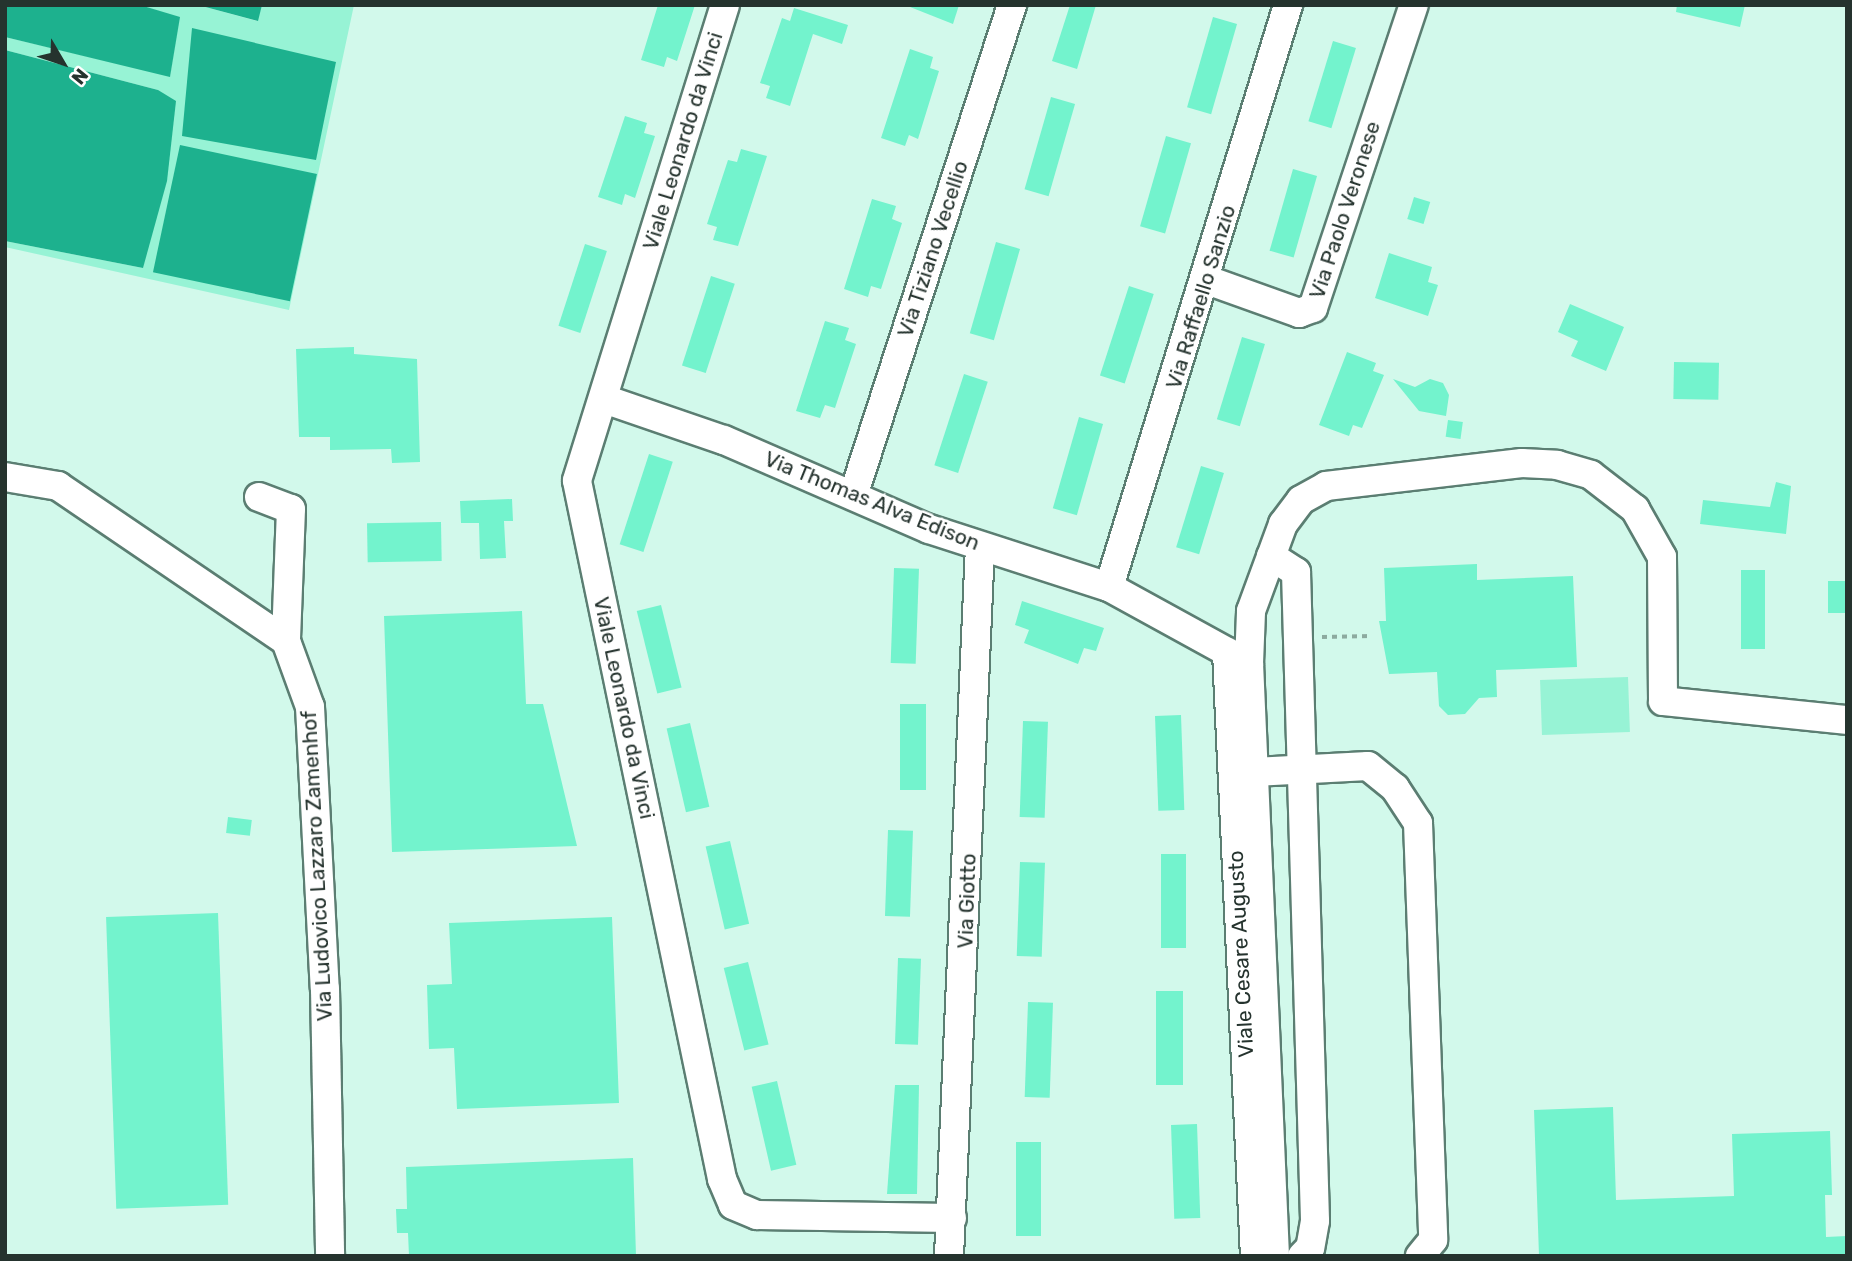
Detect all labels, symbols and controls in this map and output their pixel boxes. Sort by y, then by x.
north arrow [28,28,98,98]
street label: Viale Leonardo da Vinci [638,29,728,253]
text: N [66,64,93,89]
street label: Via Paolo Veronese [1304,118,1386,302]
street label: Via Tiziano Vecellio [892,157,974,341]
street label: Via Raffaello Sanzio [1161,202,1241,392]
street label: Via Thomas Alva Edison [760,446,984,556]
street label: Viale Leonardo da Vinci [588,594,660,822]
street label: Via Ludovico Lazzaro Zamenhof [296,710,338,1022]
street label: Viale Cesare Augusto [1223,850,1259,1058]
street label: Via Giotto [953,853,981,949]

